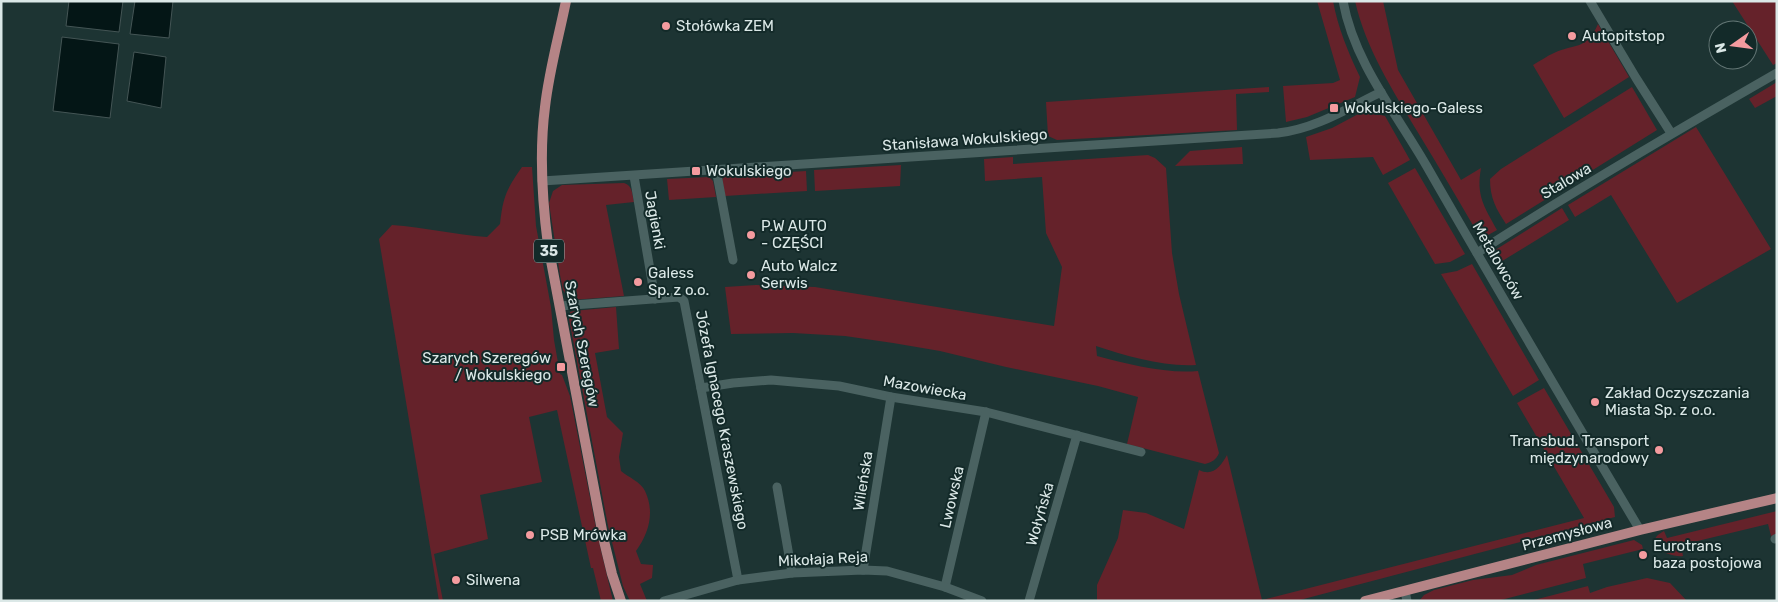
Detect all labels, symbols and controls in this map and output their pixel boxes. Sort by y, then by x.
place label: Stołówka ZEM [676,17,774,35]
marker: Stołówka ZEM [660,20,672,32]
north arrow [1708,20,1758,70]
place label: Autopitstop [1582,27,1665,45]
marker: Autopitstop [1566,30,1578,42]
text: N [1711,41,1730,55]
place label: Wokulskiego-Galess [1344,99,1483,117]
marker: Wokulskiego-Galess [1328,102,1340,114]
street label: Stanisława Wokulskiego [882,125,1048,155]
street label: Stalowa [1538,159,1594,203]
place label: Wokulskiego [706,162,792,180]
marker: Wokulskiego [690,165,702,177]
street label: Jagienki [641,189,669,251]
place label: P.W AUTO - CZĘŚCI [761,217,827,252]
street label: Metalowców [1468,219,1528,303]
marker: P.W AUTO - CZĘŚCI [745,229,757,241]
road number: 35 [534,240,564,262]
place label: Auto Walcz Serwis [761,257,838,292]
place label: Galess Sp. z o.o. [648,264,709,299]
marker: Auto Walcz Serwis [745,269,757,281]
marker: Galess Sp. z o.o. [632,276,644,288]
street label: Szarych Szeregów [561,279,603,409]
street label: Józefa Ignacego Kraszewskiego [692,309,752,531]
place label: Szarych Szeregów / Wokulskiego [422,349,551,384]
marker: Szarych Szeregów / Wokulskiego [555,361,567,373]
street label: Mazowiecka [882,372,968,404]
place label: Zakład Oczyszczania Miasta Sp. z o.o. [1605,384,1750,419]
marker: Zakład Oczyszczania Miasta Sp. z o.o. [1589,396,1601,408]
place label: Transbud. Transport międzynarodowy [1510,432,1649,467]
marker: Transbud. Transport międzynarodowy [1653,444,1665,456]
street label: Wileńska [849,450,877,512]
street label: Lwowska [936,464,968,530]
street label: Wołyńska [1022,480,1058,548]
street label: Przemysłowa [1520,513,1614,555]
place label: PSB Mrówka [540,526,626,544]
marker: PSB Mrówka [524,529,536,541]
place label: Eurotrans baza postojowa [1653,537,1762,572]
street label: Mikołaja Reja [778,548,868,570]
marker: Eurotrans baza postojowa [1637,549,1649,561]
place label: Silwena [466,571,520,589]
marker: Silwena [450,574,462,586]

